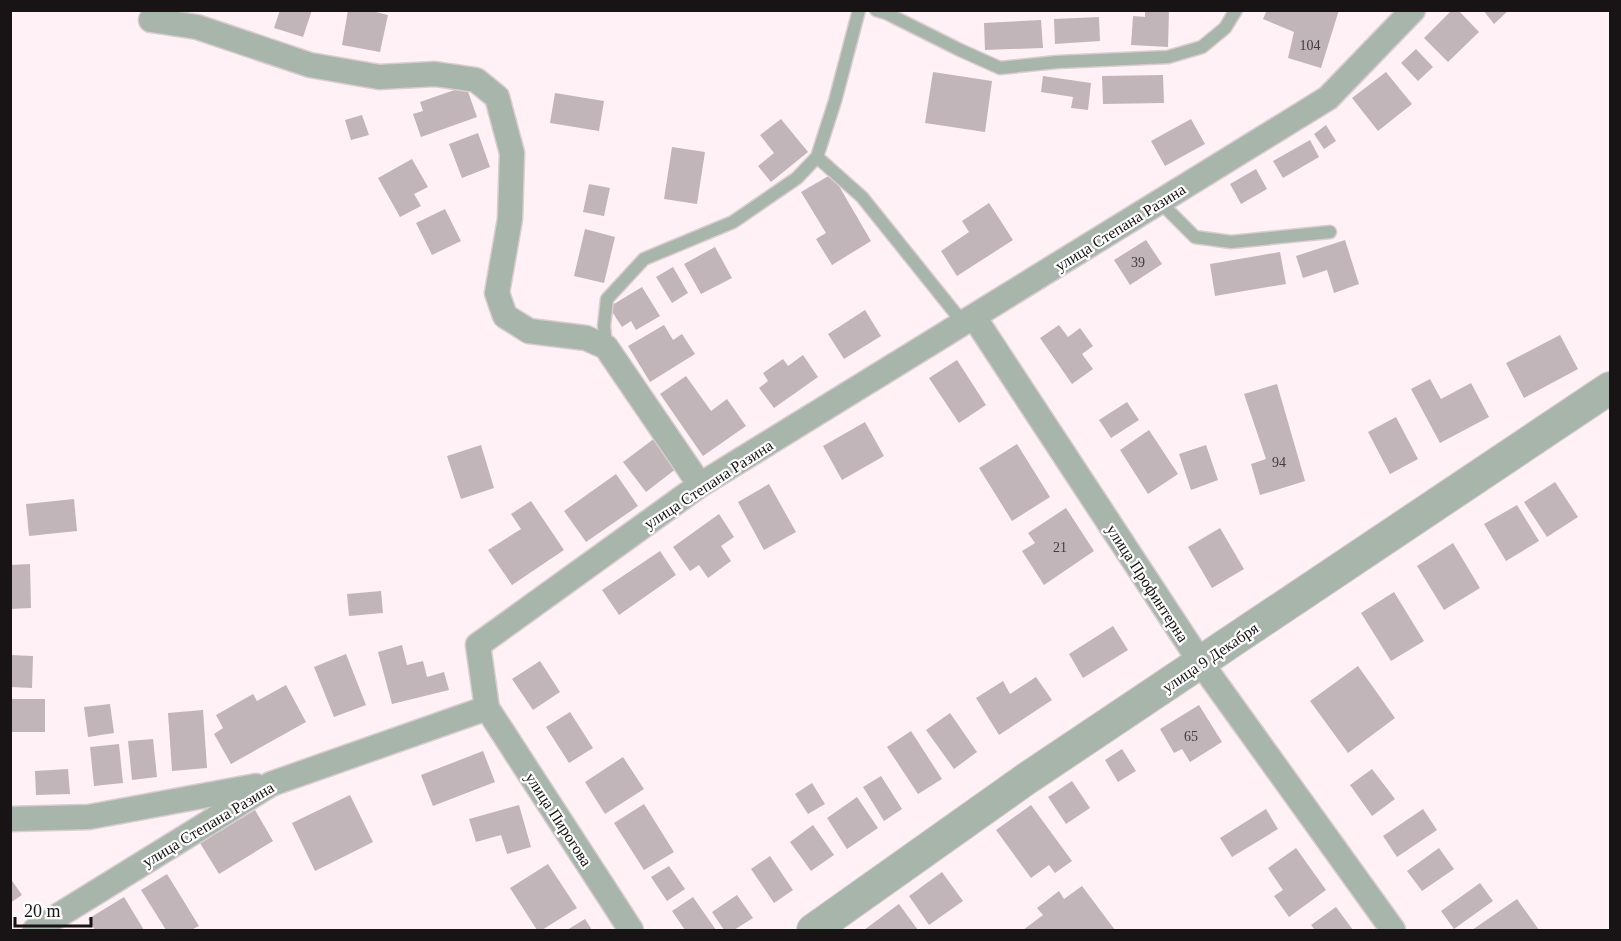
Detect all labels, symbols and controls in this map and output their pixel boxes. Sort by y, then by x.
house number: 104 [1300,38,1321,53]
street label: улица Степана Разина [1052,180,1189,275]
house number: 39 [1131,255,1145,270]
street label: улица Степана Разина [641,436,776,533]
house number: 94 [1272,455,1286,470]
street label: улица Профинтерна [1102,521,1192,646]
house number: 21 [1053,540,1067,555]
street label: улица 9 Декабря [1159,619,1262,697]
house number: 65 [1184,729,1198,744]
street label: улица Пирогова [521,769,595,870]
street label: улица Степана Разина [140,779,277,871]
scale bar [15,890,92,928]
text: 20 m [24,901,61,921]

